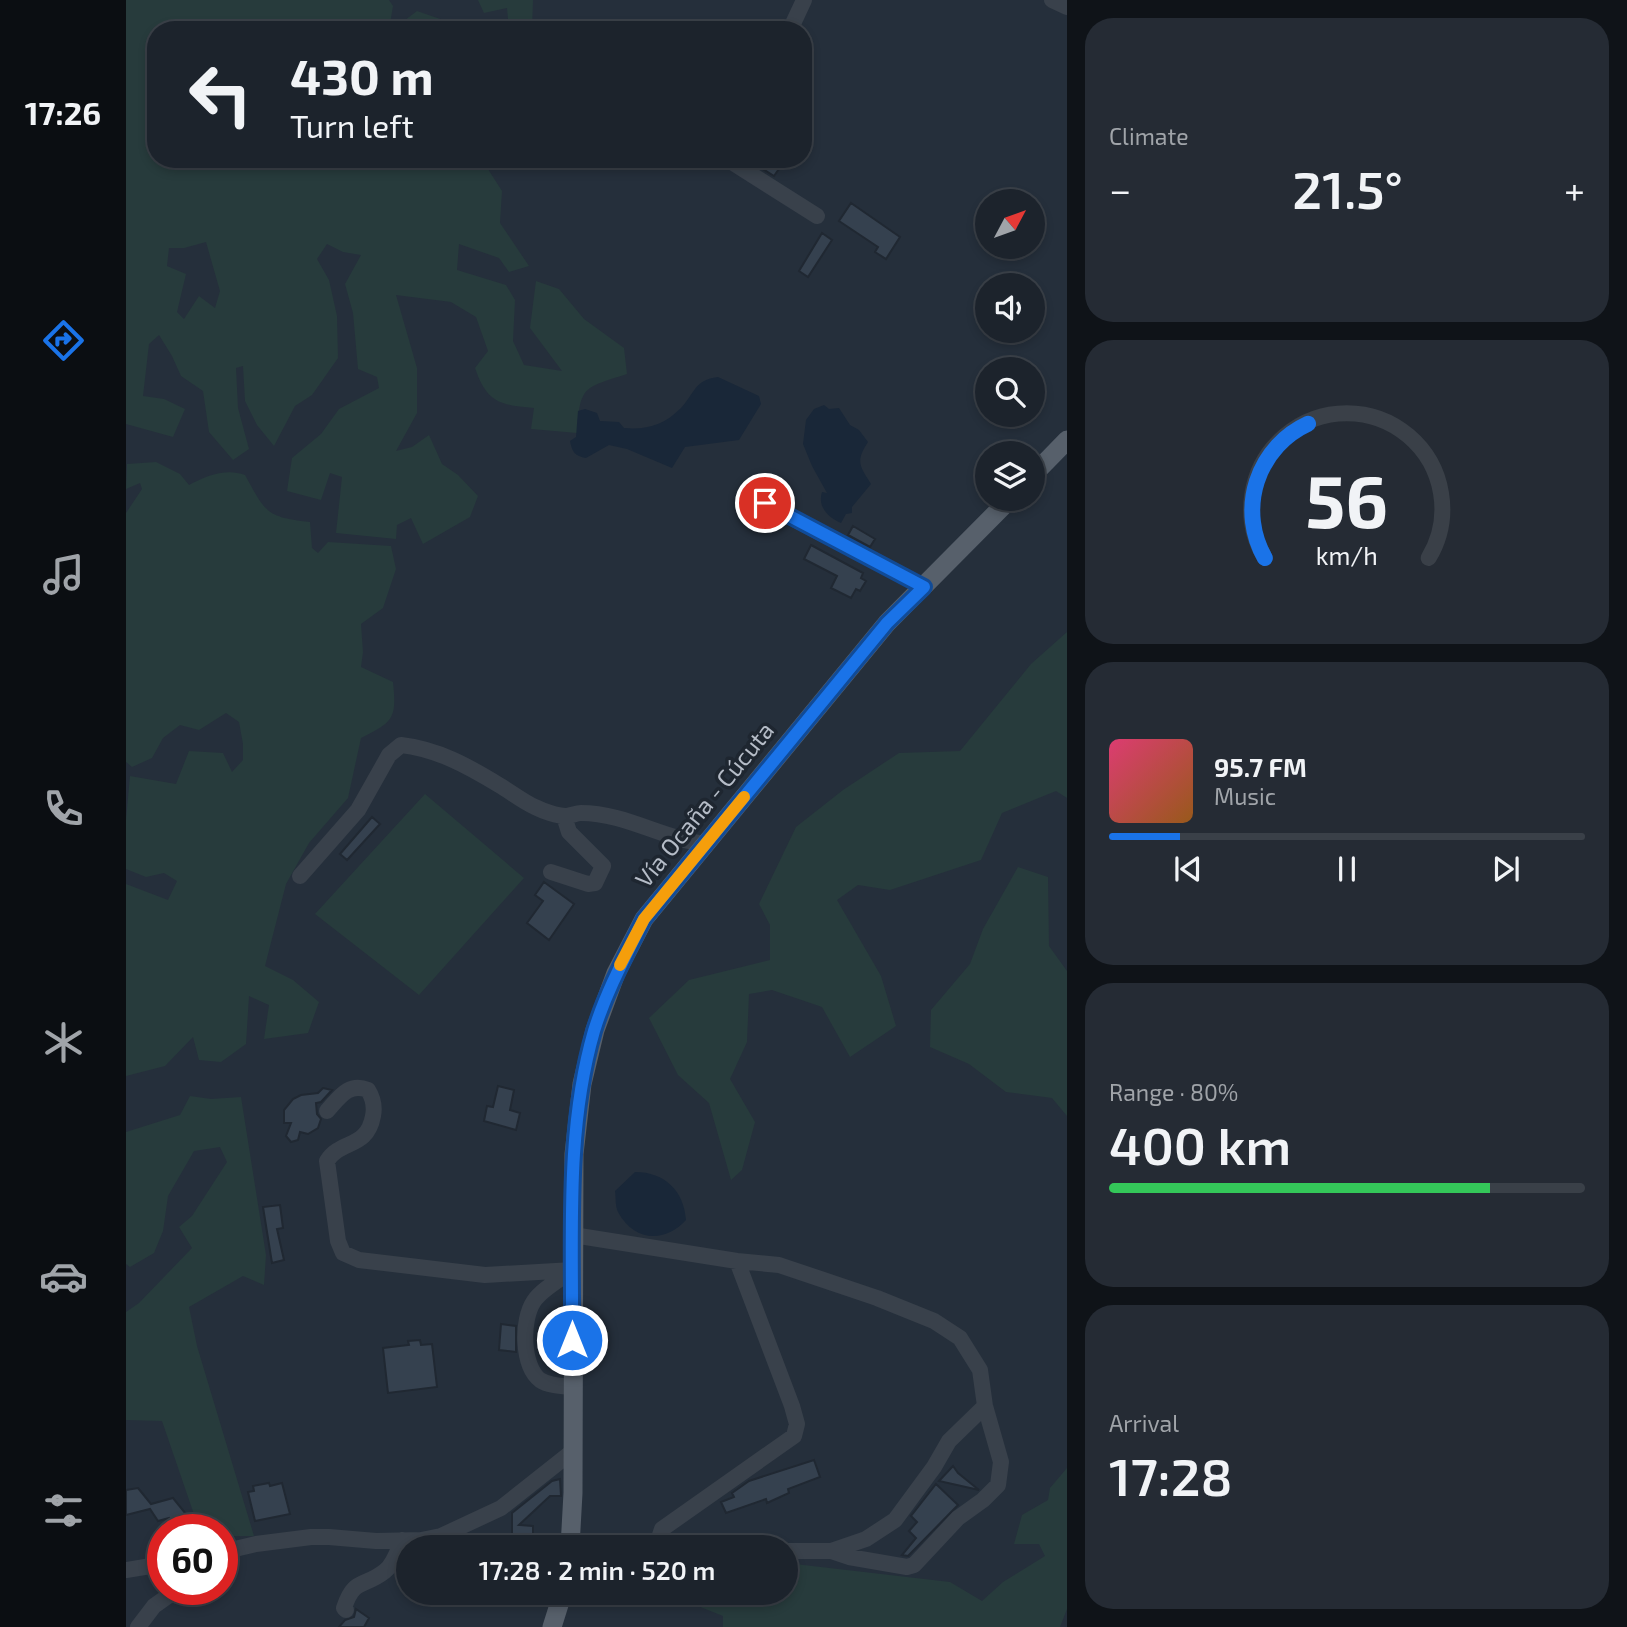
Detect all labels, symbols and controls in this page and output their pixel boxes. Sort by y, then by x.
text: 430 m [290,46,434,105]
icon: left [175,49,266,140]
text: 17:26 [25,93,101,131]
text: Turn left [290,106,414,144]
text: Climate [1109,122,1189,150]
text: 21.5° [1292,157,1403,219]
text: − [1109,166,1131,212]
text: + [1564,166,1585,212]
north arrow [975,189,1045,259]
map controls [975,189,1045,511]
button: sound [975,273,1045,343]
icon: directions [39,316,88,365]
button: search [975,357,1045,427]
button: layers [975,441,1045,511]
text: 56 [1305,455,1389,543]
pin [735,473,795,533]
icon: arrive [746,484,784,522]
text: km/h [1316,539,1378,569]
icon: music [39,550,88,599]
street label: Vía Ocaña - Cúcuta [628,716,779,892]
text: 95.7 FM [1214,751,1307,782]
text: Music [1214,782,1276,810]
icon: phone [39,784,88,833]
icon: previous [1169,850,1207,888]
icon: pause [1328,850,1366,888]
icon: next [1487,850,1525,888]
icon: climate [39,1018,88,1067]
text: Range · 80% [1109,1078,1238,1106]
text: 400 km [1109,1113,1291,1175]
icon: car [39,1252,88,1301]
position arrow [535,1303,609,1377]
text: Arrival [1109,1409,1179,1437]
text: 17:28 [1109,1444,1233,1506]
icon: filters [39,1486,88,1535]
speed limit sign: 60 [147,1514,238,1605]
text: 17:28 · 2 min · 520 m [479,1554,715,1585]

